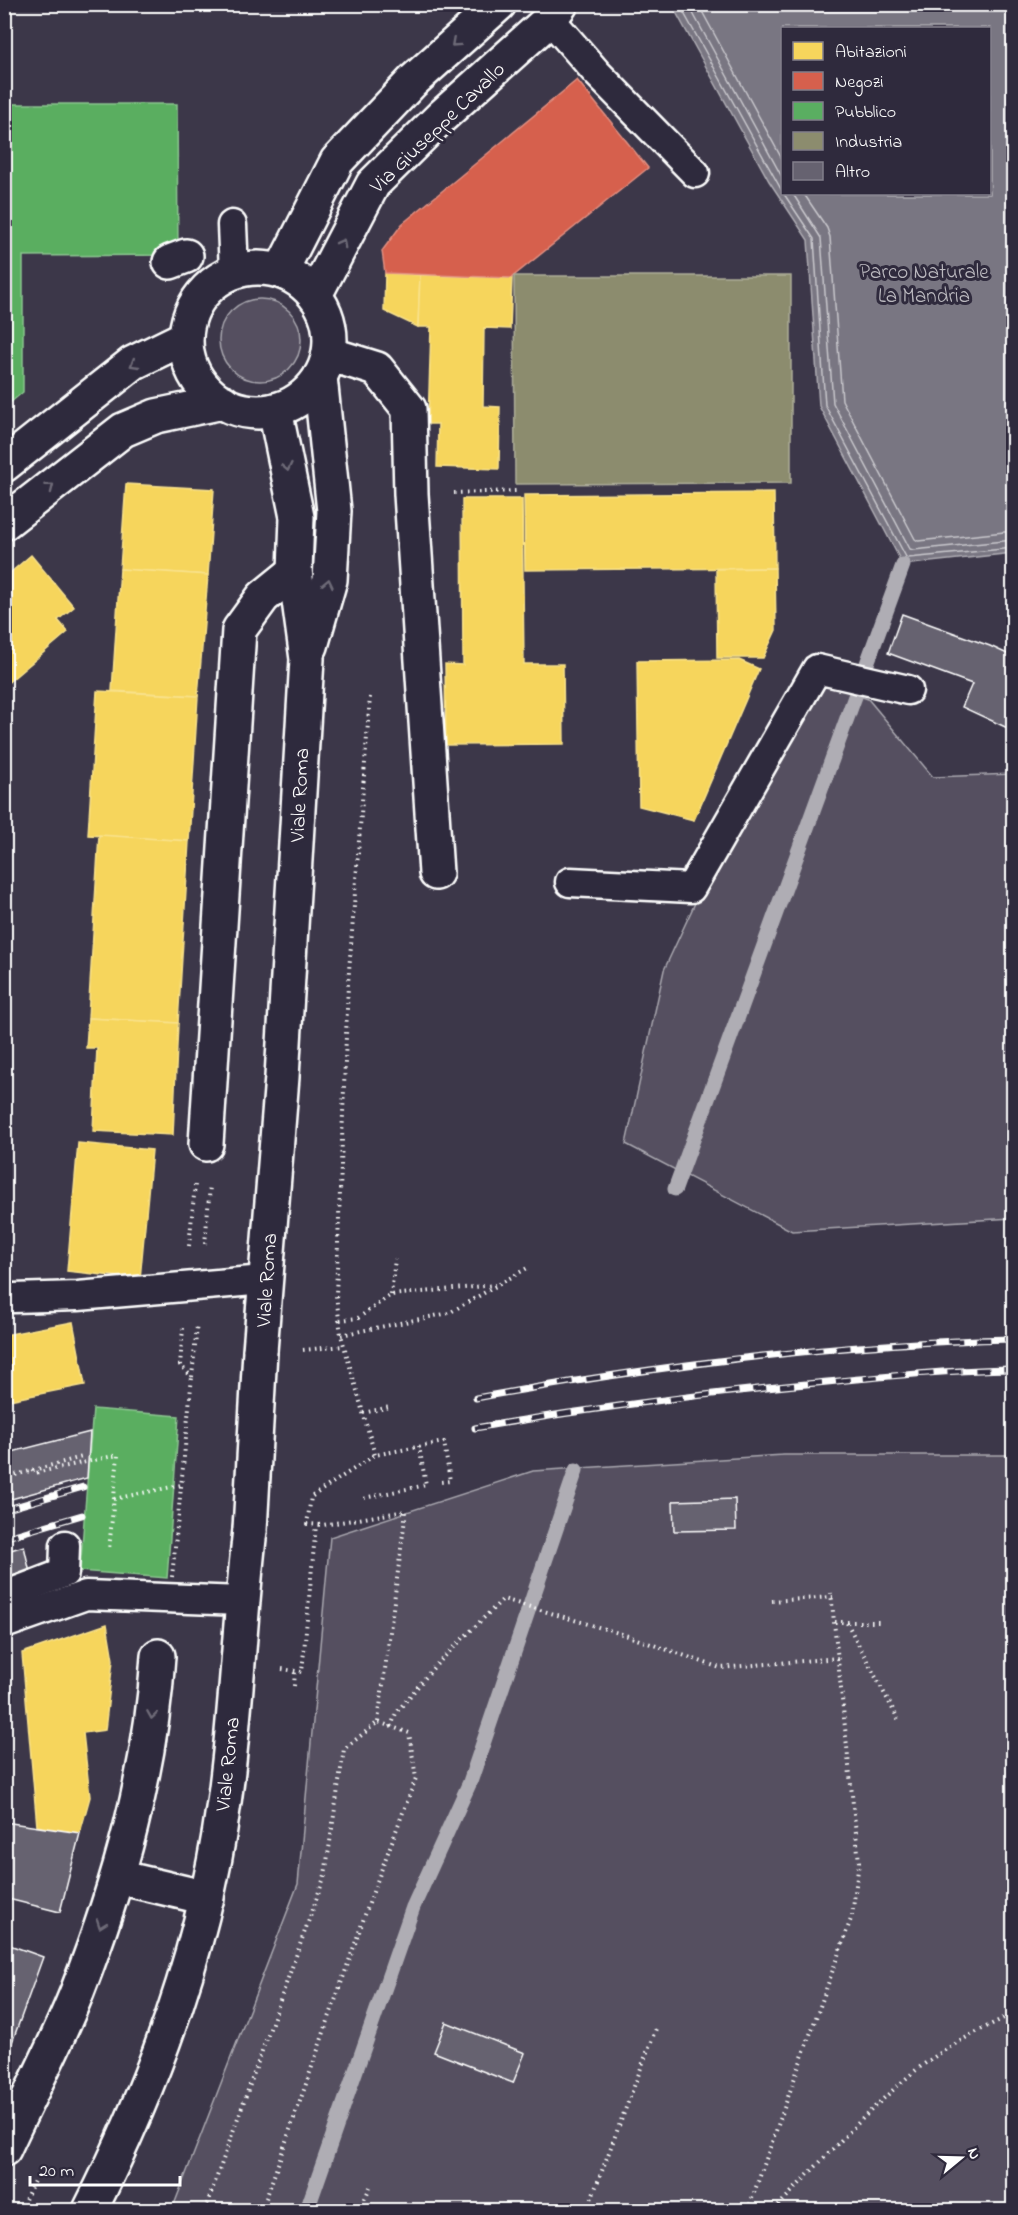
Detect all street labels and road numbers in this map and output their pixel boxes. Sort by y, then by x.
street label: Via Giuseppe Cavallo [363,56,513,202]
street label: Viale Roma [283,747,318,844]
street label: Viale Roma [250,1232,286,1329]
street label: Viale Roma [209,1716,249,1814]

